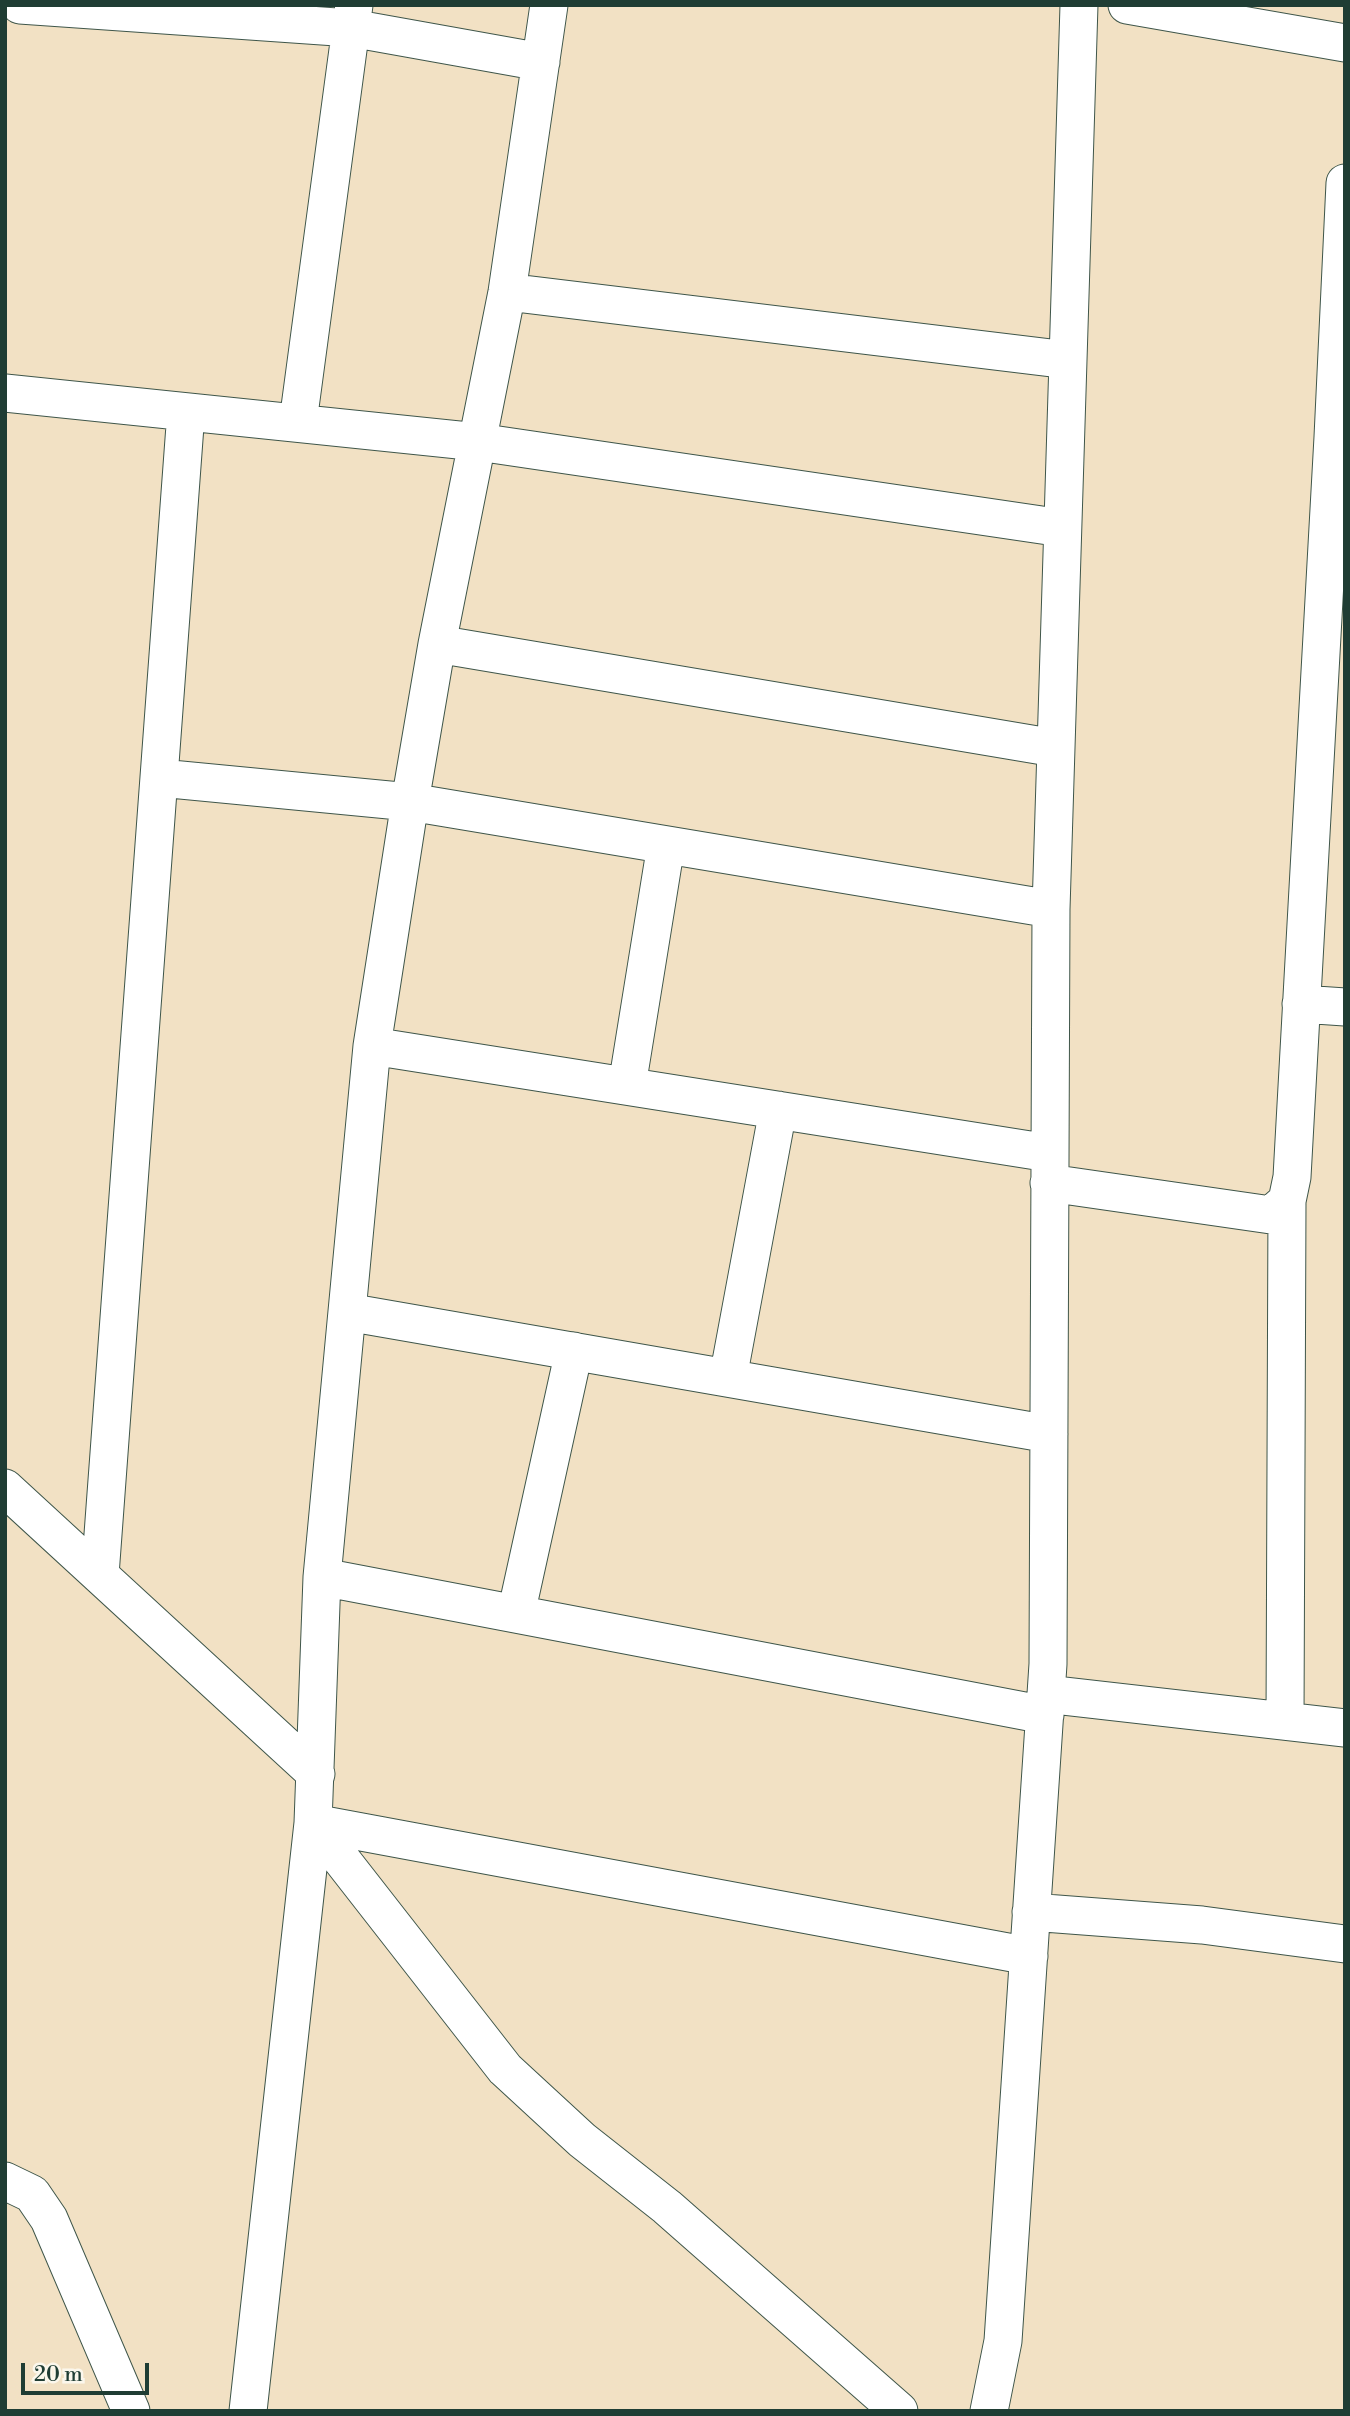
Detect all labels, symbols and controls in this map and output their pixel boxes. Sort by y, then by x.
scale bar [24,2350,152,2394]
text: 20 m [34,2362,83,2388]

